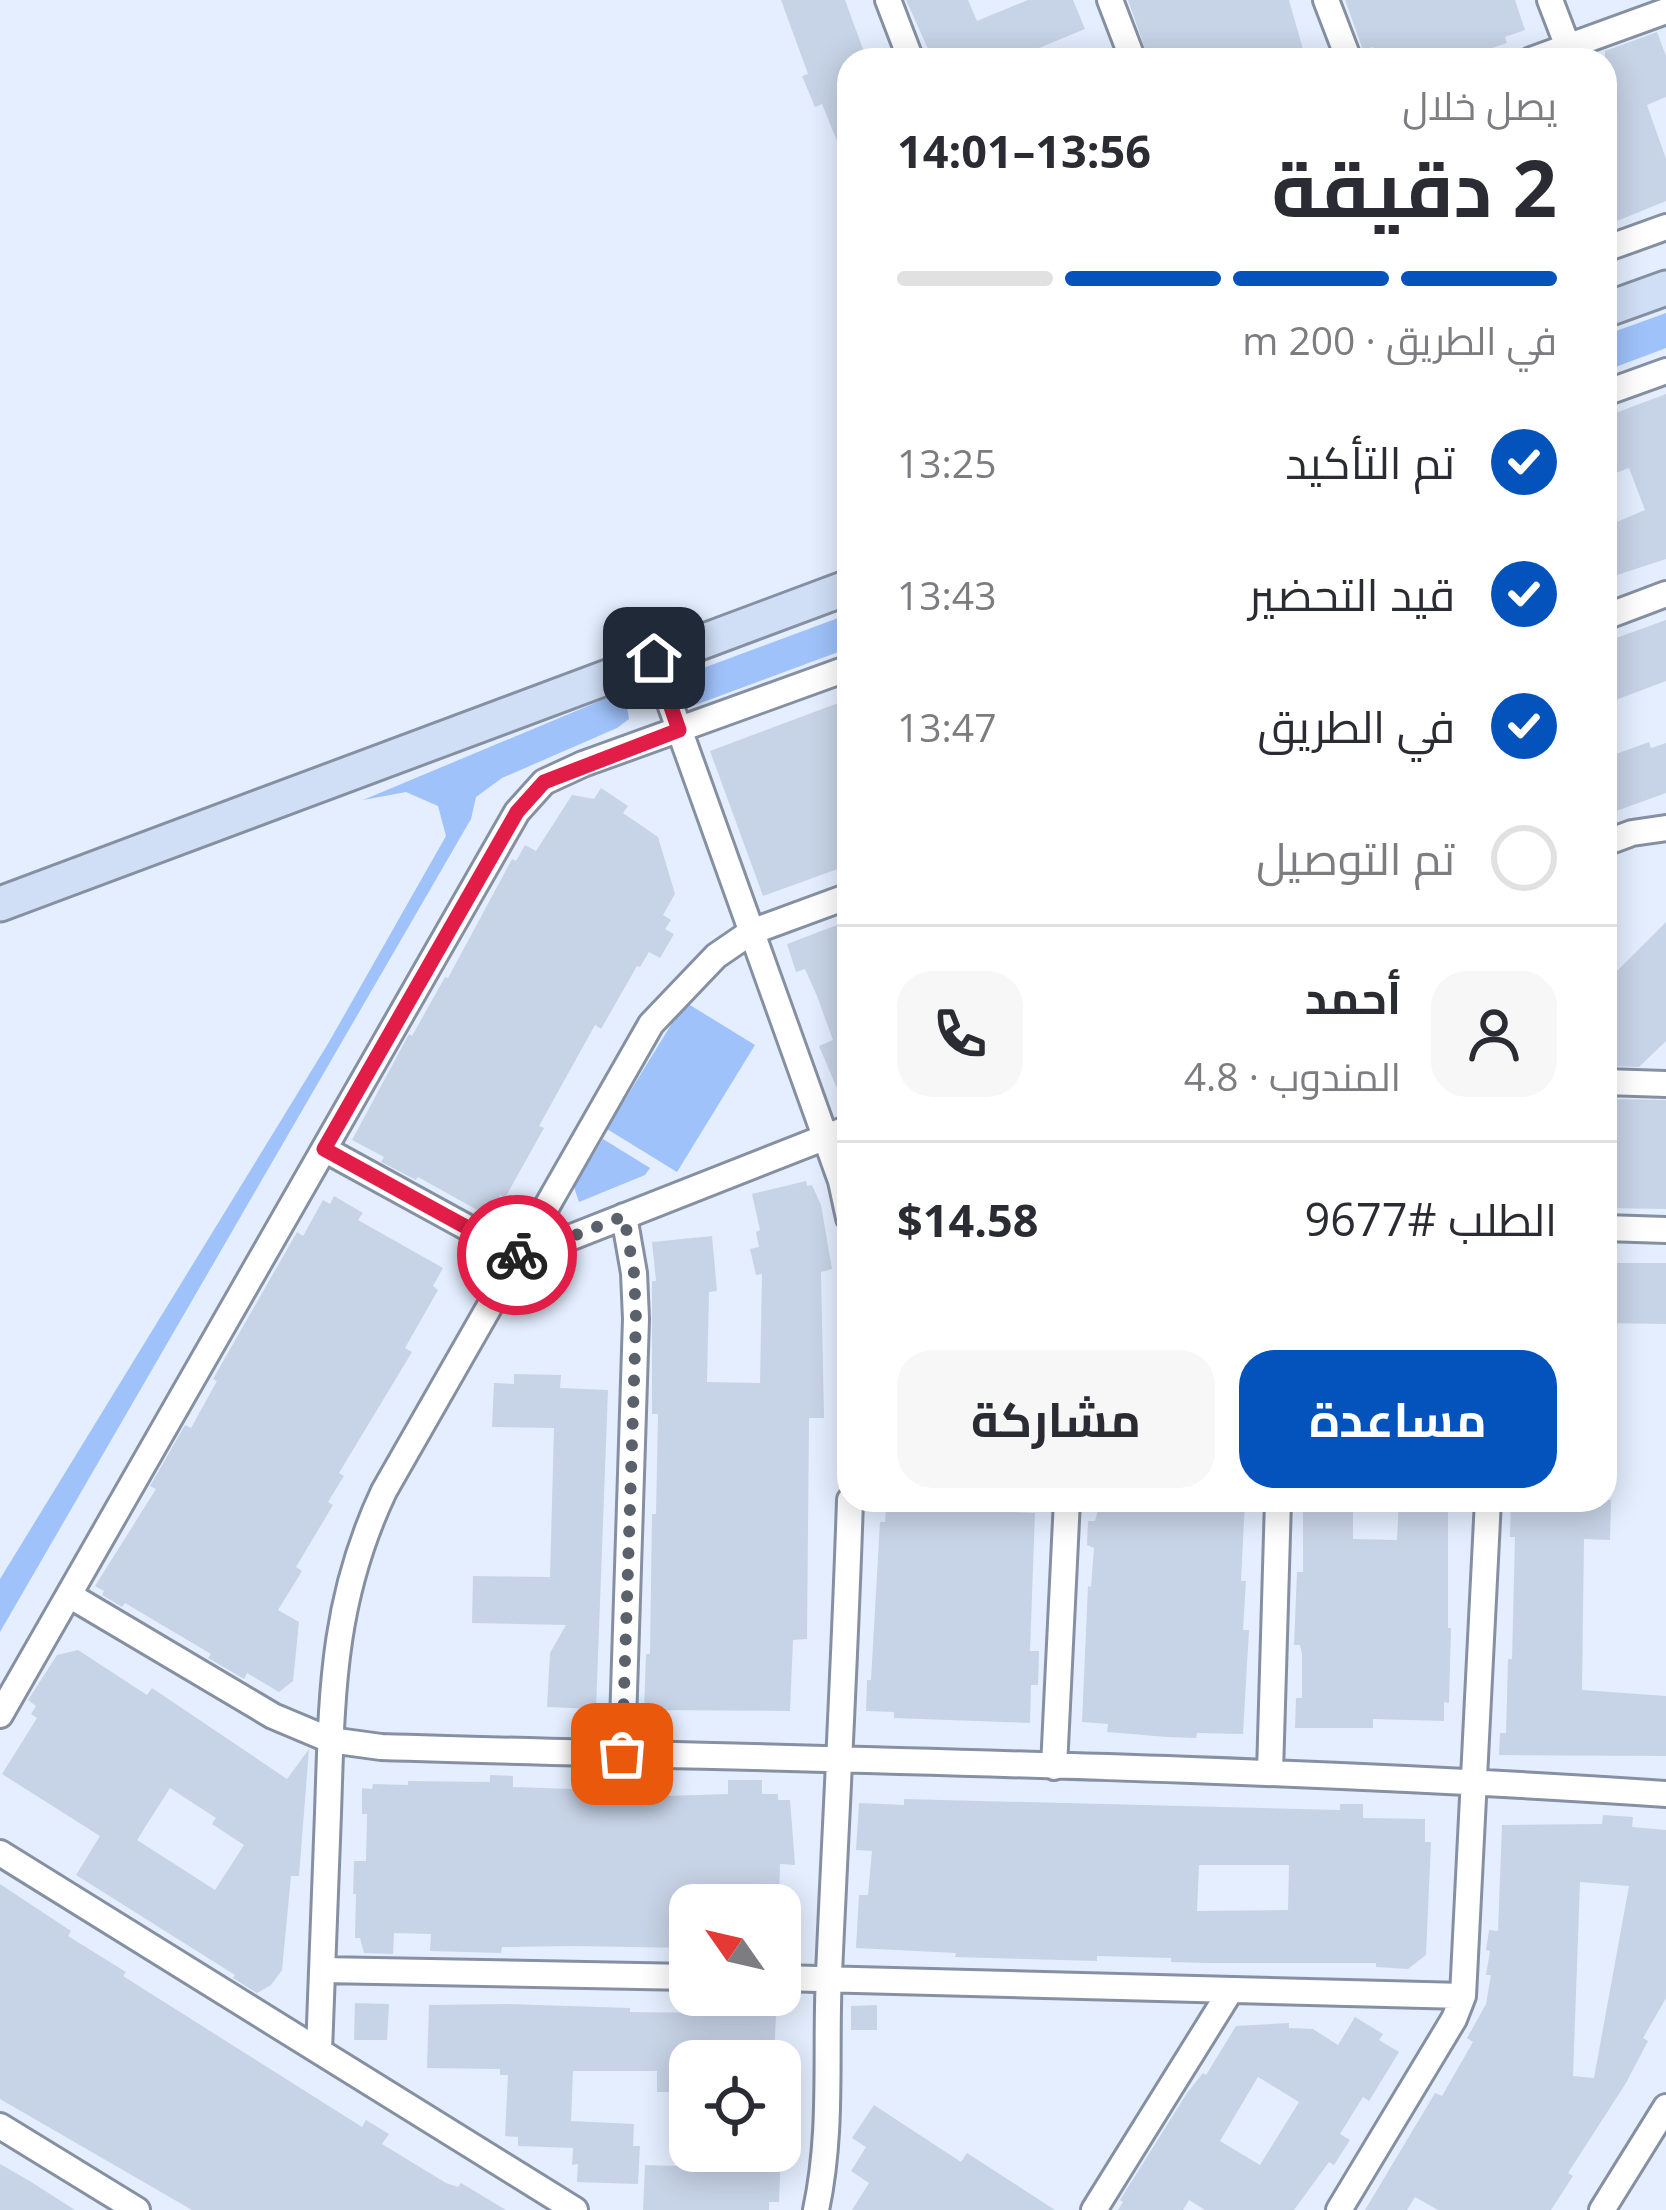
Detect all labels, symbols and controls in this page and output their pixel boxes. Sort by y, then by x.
text: يصل خلال [1402,78,1557,131]
text: 13:56–14:01 [897,120,1151,181]
text: 2 دقيقة [1272,134,1557,240]
text: في الطريق · 200 m [1242,313,1557,366]
icon: check [1491,429,1557,495]
text: تم التأكيد [1285,431,1455,492]
text: 13:25 [897,436,996,489]
icon: check [1491,561,1557,627]
text: قيد التحضير [1249,563,1455,624]
text: 13:43 [897,568,996,621]
pin [603,607,705,709]
icon: home [621,625,687,691]
icon: check [1491,693,1557,759]
text: في الطريق [1258,695,1455,756]
text: 13:47 [897,700,996,753]
text: تم التوصيل [1256,827,1455,888]
text: أحمد [1305,966,1401,1027]
button: phone [897,971,1023,1097]
button: person [1431,971,1557,1097]
text: المندوب · 4.8 [1184,1049,1401,1102]
text: الطلب #9677 [1305,1188,1557,1249]
text: $14.58 [897,1189,1038,1250]
courier [457,1195,577,1315]
icon: bike [484,1222,550,1288]
button: مشاركة [897,1350,1215,1488]
button: مساعدة [1239,1350,1557,1488]
pin [571,1703,673,1805]
icon: bag [589,1721,655,1787]
north arrow [669,1884,801,2016]
map controls [669,1884,801,2172]
button: locate [669,2040,801,2172]

